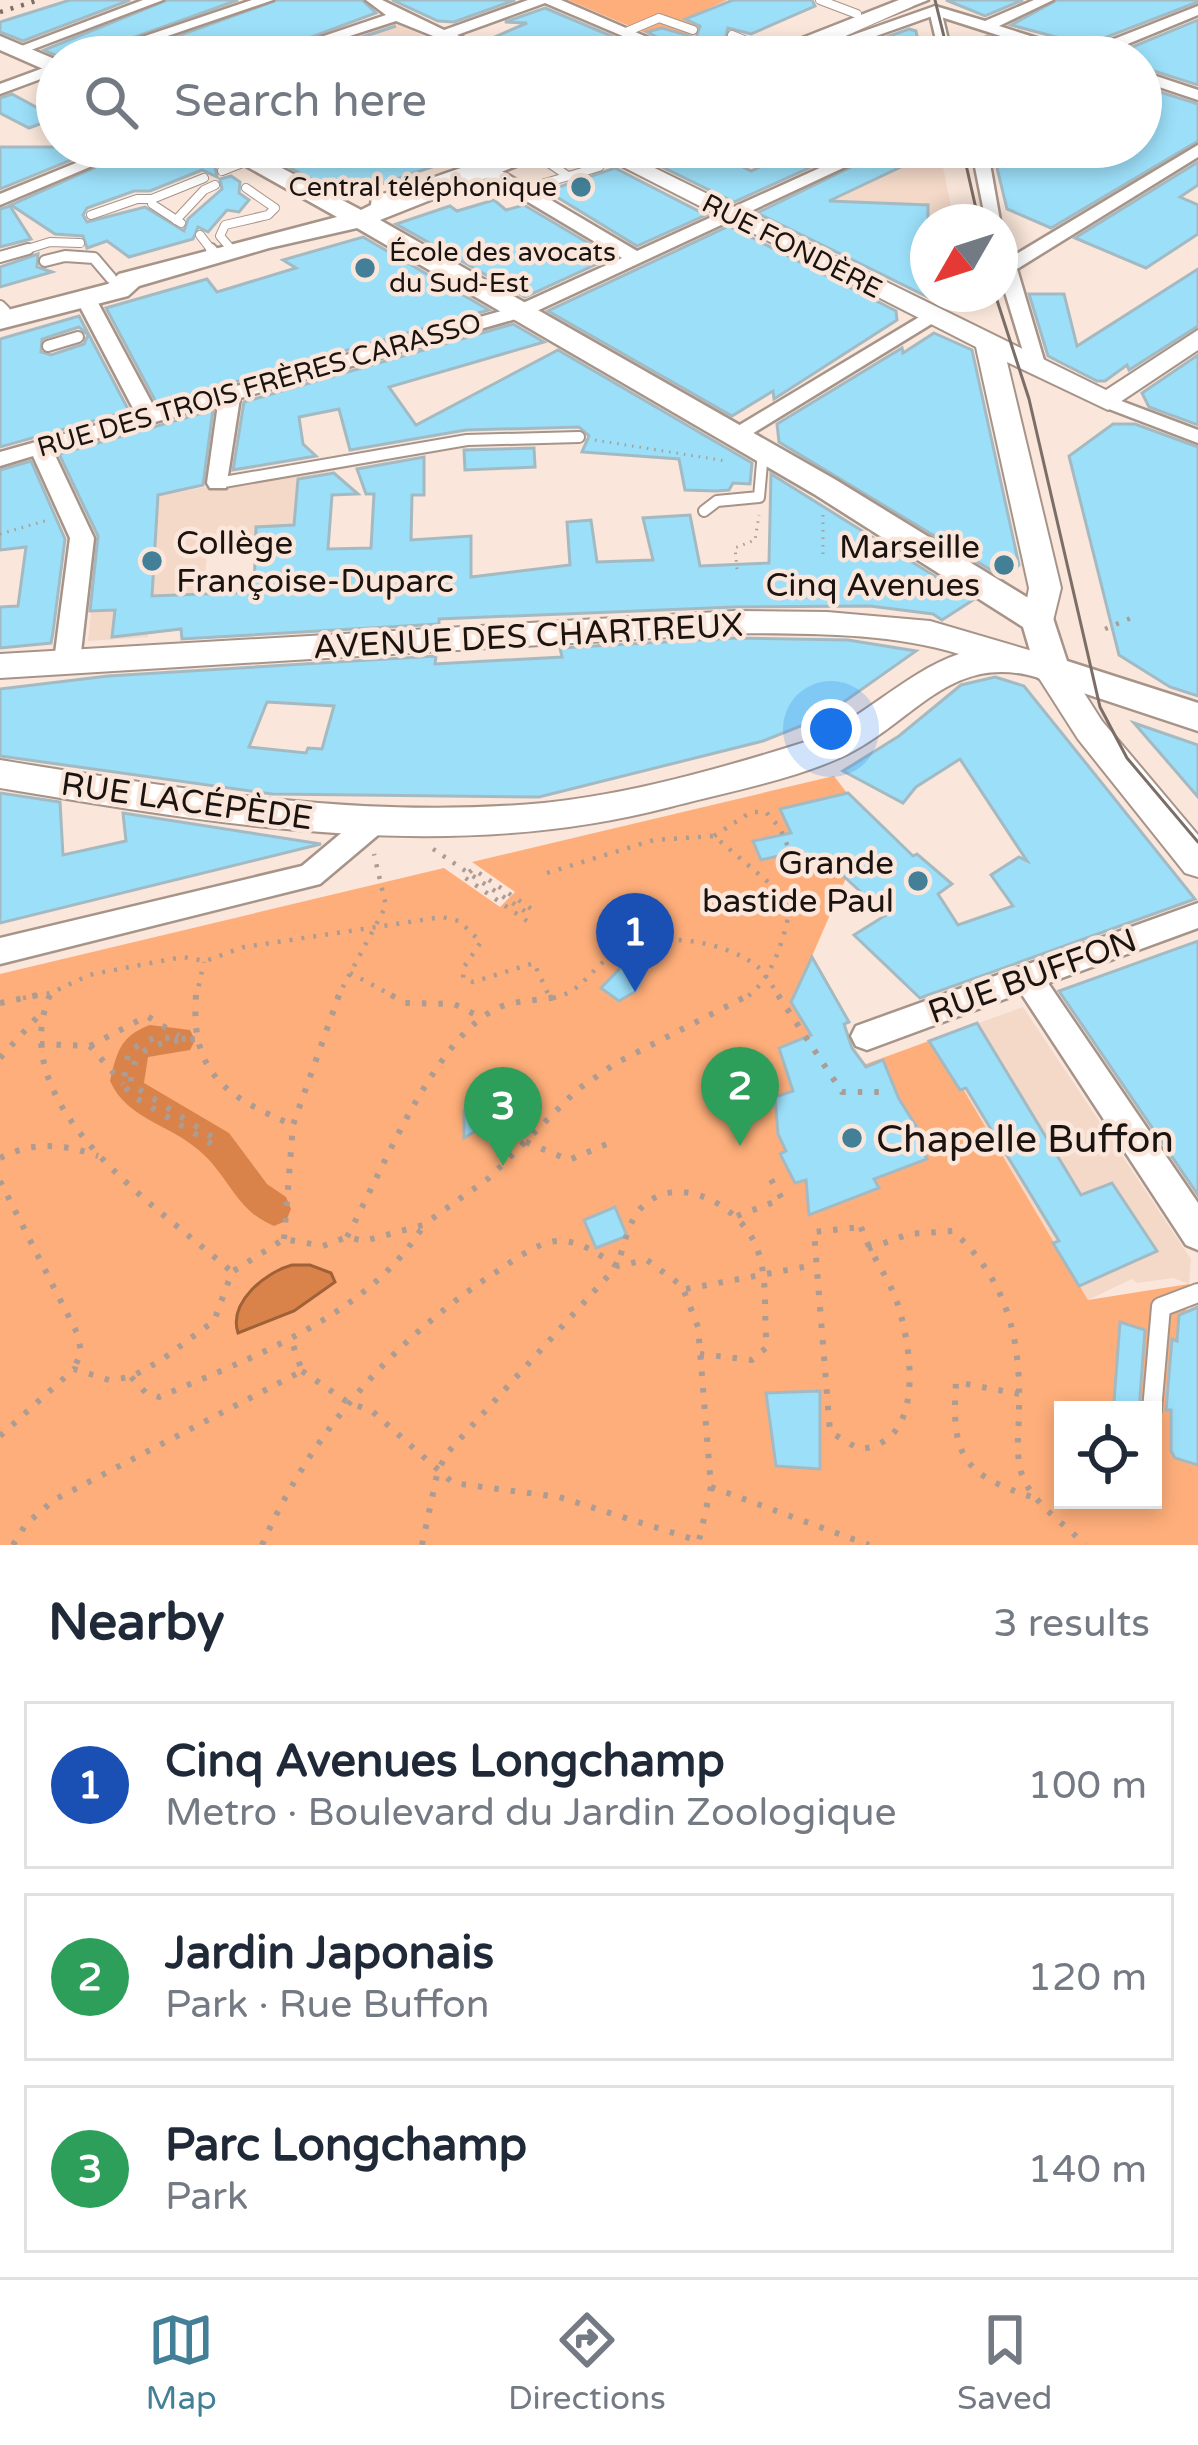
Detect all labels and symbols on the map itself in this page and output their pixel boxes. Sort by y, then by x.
place label: Central téléphonique [288,171,557,204]
marker: Central téléphonique [568,174,594,200]
street label: RUE FONDÈRE [696,187,887,306]
north arrow [910,204,1018,312]
place label: École des avocats du Sud-Est [389,236,616,300]
marker: École des avocats du Sud-Est [352,255,378,281]
street label: RUE DES TROIS FRÈRES CARASSO [33,306,485,465]
place label: Collège Françoise-Duparc [176,524,454,601]
place label: Marseille Cinq Avenues [765,528,980,605]
marker: Collège Françoise-Duparc [139,548,165,574]
marker: Marseille Cinq Avenues [991,552,1017,578]
street label: AVENUE DES CHARTREUX [312,606,744,667]
your location [801,699,861,759]
street label: RUE LACÉPÈDE [58,765,315,838]
place label: Grande bastide Paul [702,844,894,921]
marker: Grande bastide Paul [905,868,931,894]
pin: 1 [596,893,674,992]
street label: RUE BUFFON [923,921,1142,1032]
pin: 2 [701,1047,779,1146]
pin: 3 [464,1067,542,1166]
place label: Chapelle Buffon [876,1116,1174,1163]
marker: Chapelle Buffon [839,1125,865,1151]

